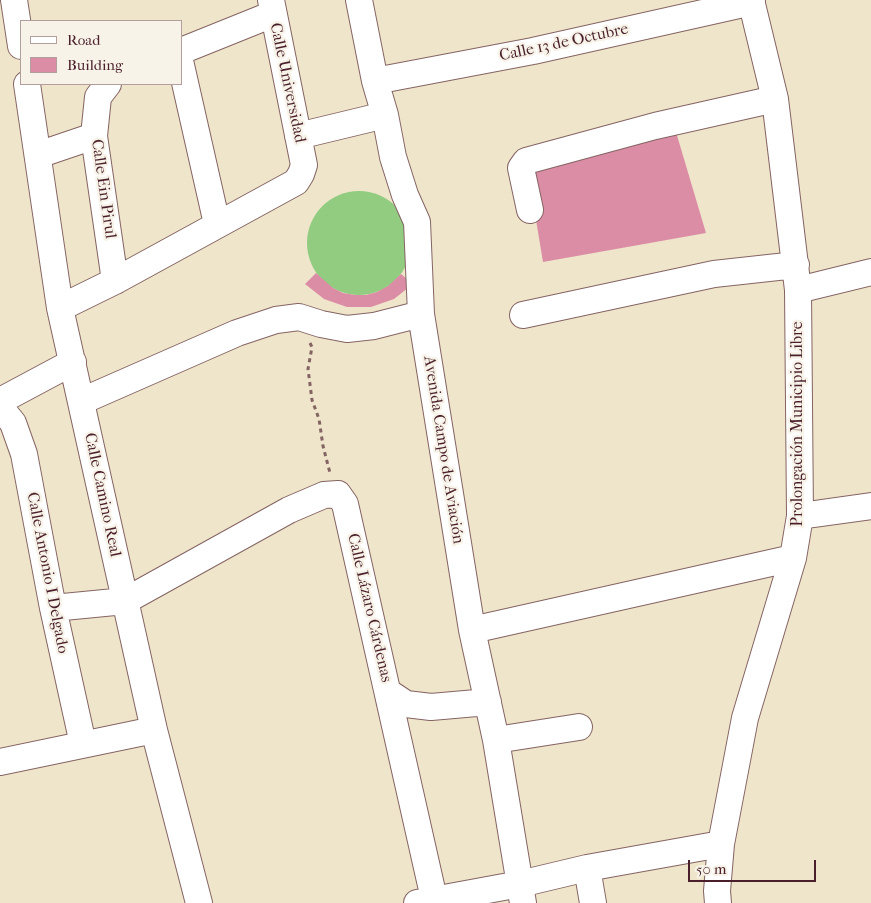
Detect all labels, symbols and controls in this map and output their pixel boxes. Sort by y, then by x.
legend [20,20,182,85]
street label: Calle 13 de Octubre [498,20,630,66]
street label: Calle Universidad [265,21,309,145]
text: Road [67,31,100,49]
text: Building [67,56,123,74]
street label: Calle Ein Pirul [87,138,119,240]
street label: Prolongación Municipio Libre [788,321,808,527]
street label: Avenida Campo de Aviación [419,355,467,545]
street label: Calle Camino Real [79,431,125,559]
street label: Calle Antonio I Delgado [22,491,72,655]
street label: Calle Lázaro Cárdenas [343,532,395,684]
scale bar [691,850,818,882]
text: 50 m [696,860,726,878]

